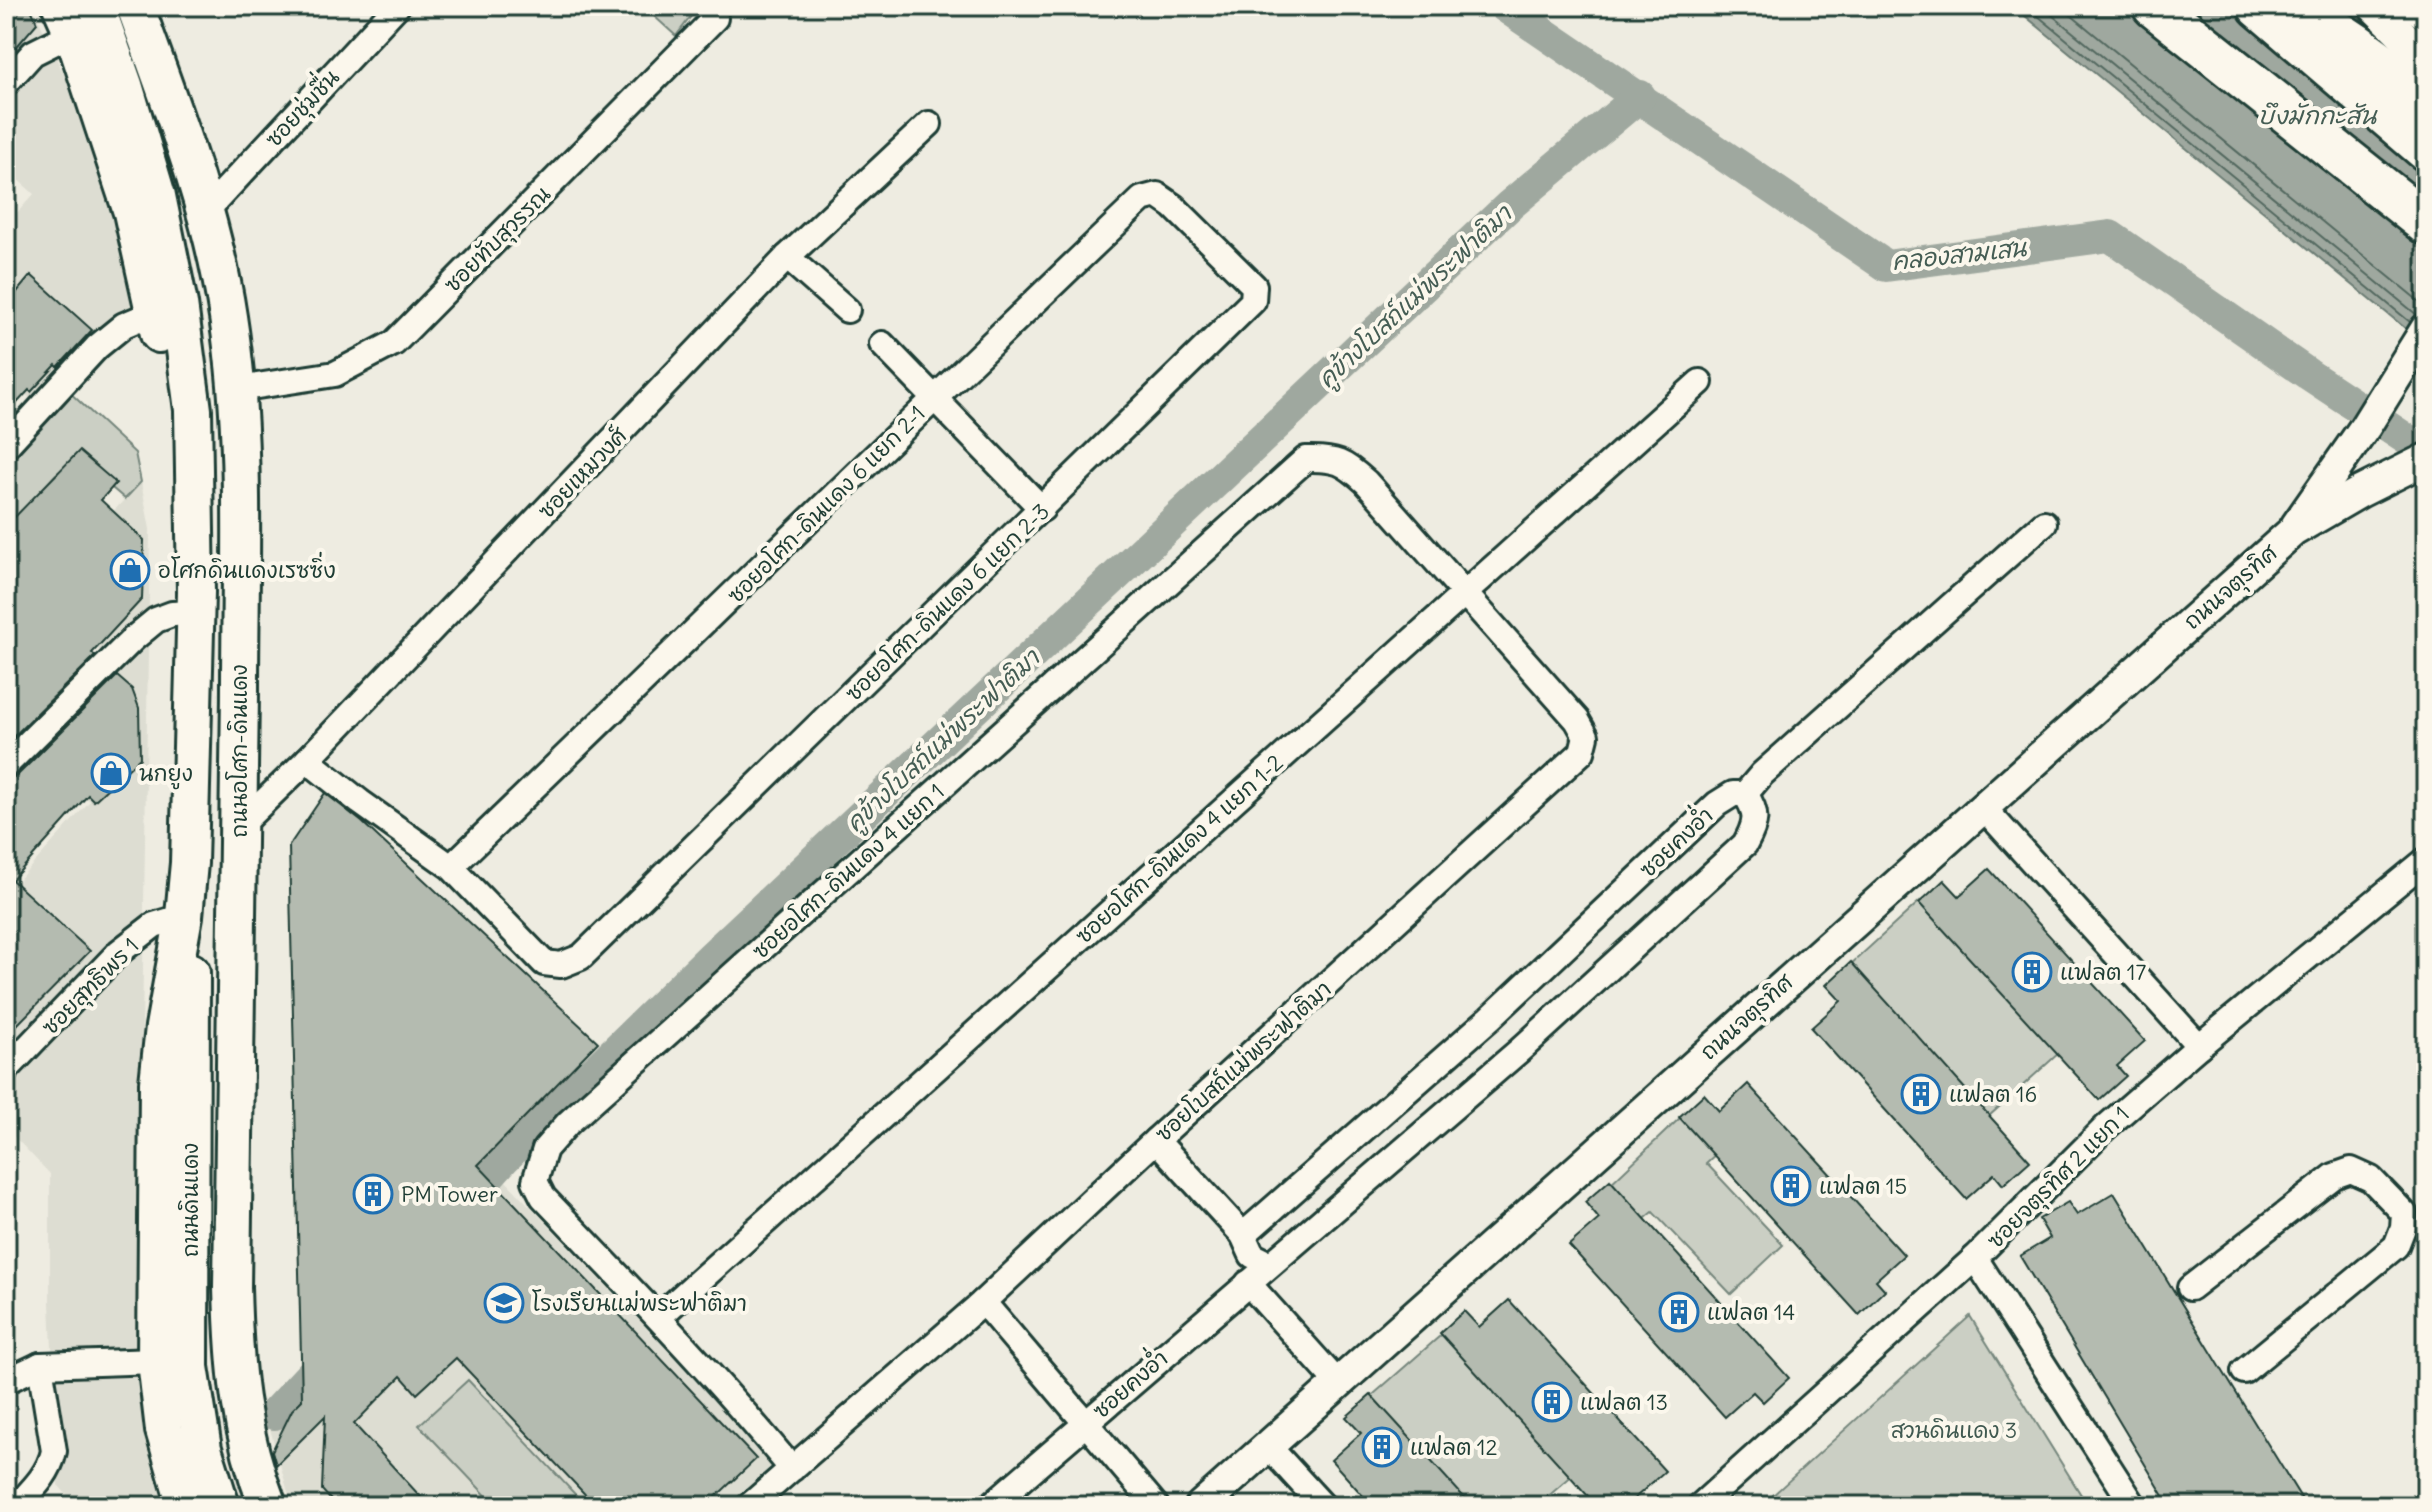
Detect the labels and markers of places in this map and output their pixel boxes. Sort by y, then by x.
shop icon: อโศกดินแดงเรซซิ่ง [109,549,151,591]
place label: อโศกดินแดงเรซซิ่ง [158,551,336,584]
shop icon: นกยูง [90,752,132,794]
place label: นกยูง [139,759,193,790]
building icon: แฟลต 17 [2011,951,2053,993]
place label: แฟลต 17 [2060,958,2146,986]
building icon: แฟลต 16 [1900,1073,1942,1115]
place label: แฟลต 16 [1949,1080,2037,1108]
building icon: แฟลต 15 [1770,1165,1812,1207]
place label: แฟลต 15 [1819,1172,1907,1200]
building icon: PM Tower [352,1173,394,1215]
place label: PM Tower [401,1180,498,1208]
school or university icon: โรงเรียนแม่พระฟาติมา [483,1282,525,1324]
place label: โรงเรียนแม่พระฟาติมา [532,1289,747,1317]
building icon: แฟลต 14 [1658,1291,1700,1333]
place label: แฟลต 14 [1707,1298,1795,1326]
building icon: แฟลต 13 [1531,1381,1573,1423]
place label: แฟลต 13 [1580,1388,1668,1416]
building icon: แฟลต 12 [1361,1426,1403,1468]
place label: แฟลต 12 [1410,1433,1498,1461]

